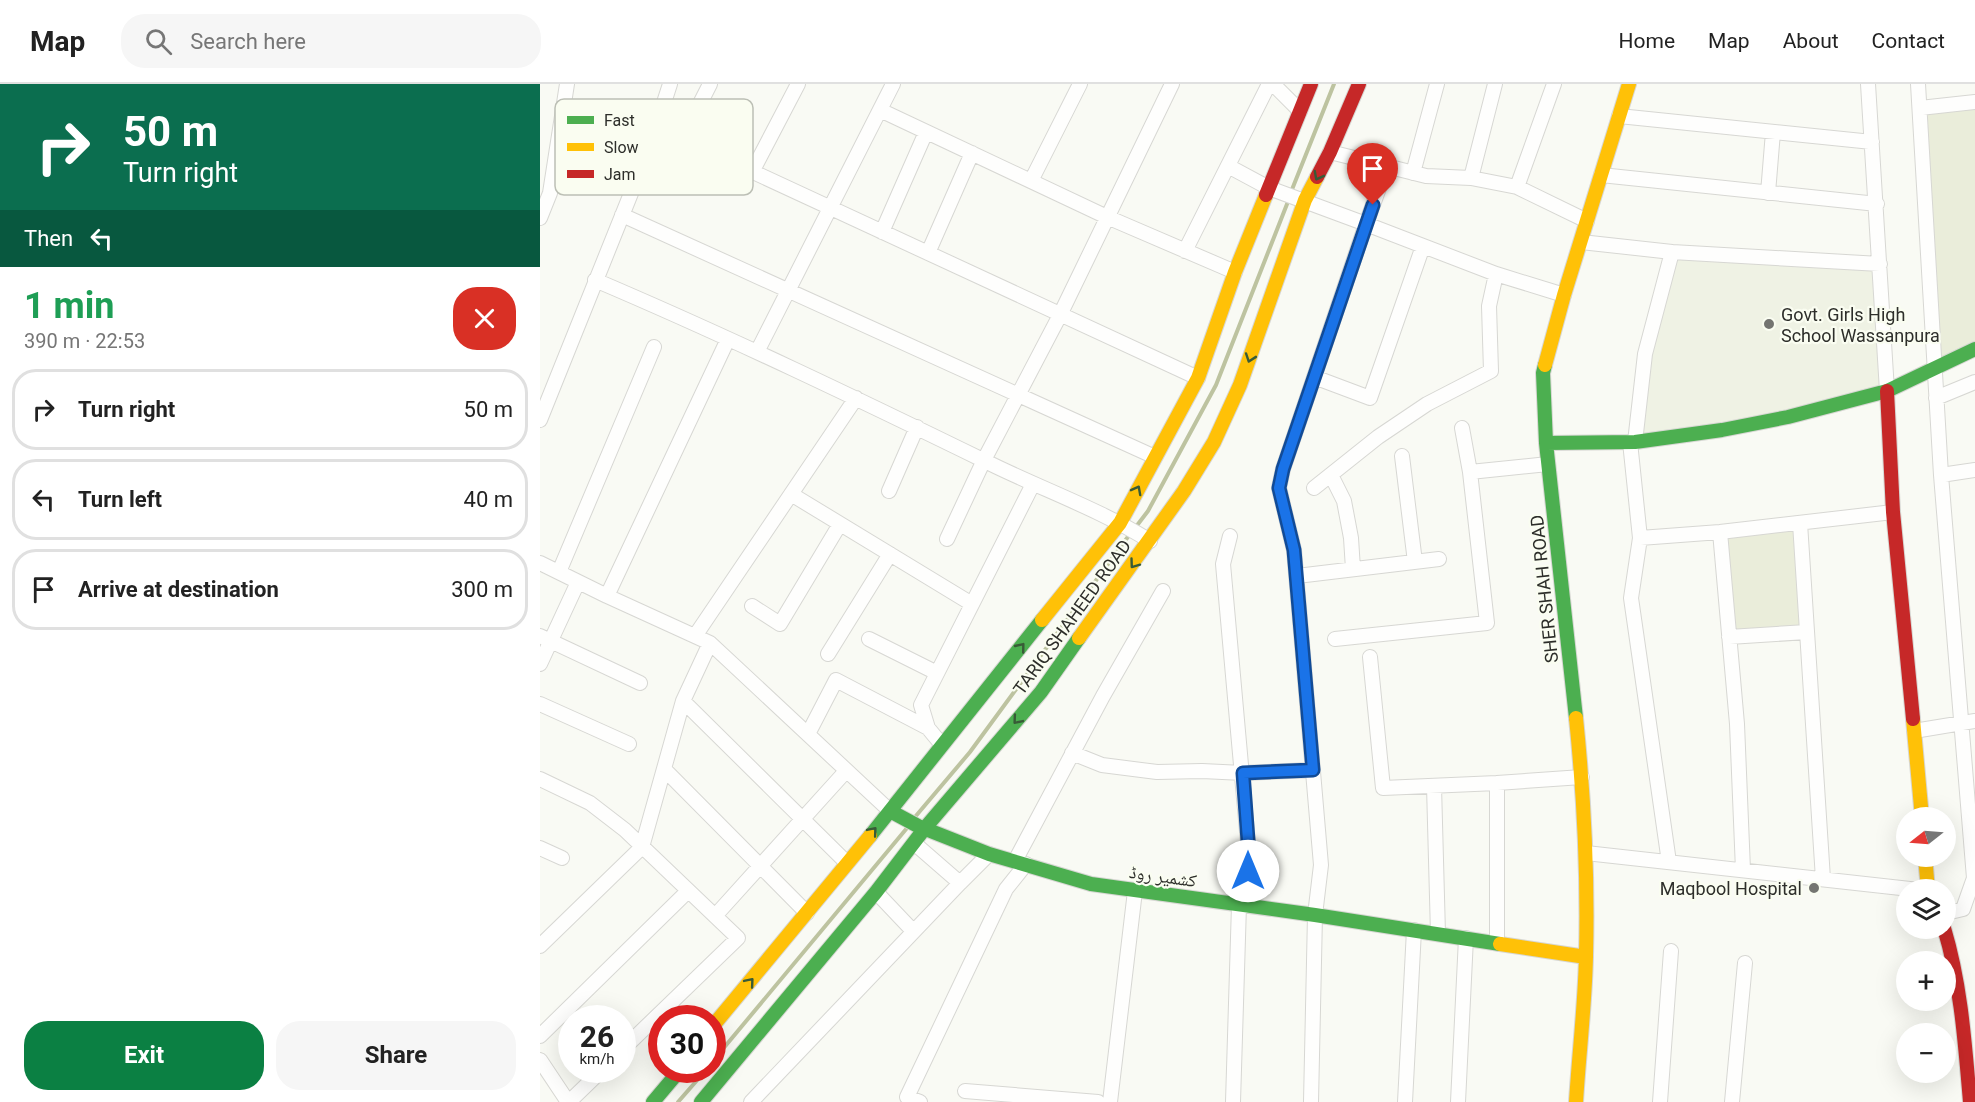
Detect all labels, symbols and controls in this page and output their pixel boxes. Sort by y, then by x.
search box [121,14,541,68]
text: Map [30,25,85,58]
icon: search [142,25,175,58]
text: Search here [190,29,306,54]
text: Home [1619,29,1675,53]
text: Map [1708,29,1750,53]
text: About [1783,29,1839,53]
text: Contact [1872,29,1945,53]
legend [555,99,753,195]
text: 50 m [123,107,218,156]
icon: right [24,108,102,186]
text: Fast [604,111,635,130]
text: Slow [604,138,639,157]
pin [1347,143,1398,205]
icon: arrive [1356,152,1389,185]
text: Turn right [123,157,238,189]
text: Jam [604,165,636,184]
one-way arrow [1314,169,1325,180]
icon: left [85,222,118,255]
text: Then [24,226,73,251]
text: 1 min [24,285,115,327]
button: close [453,287,516,350]
place label: Govt. Girls High School Wassanpura [1781,304,1940,346]
marker: Govt. Girls High School Wassanpura [1762,317,1776,331]
text: 390 m · 22:53 [24,329,145,353]
one-way arrow [1244,352,1257,363]
icon: right [27,393,60,426]
text: Turn right [78,397,175,422]
text: 50 m [464,397,513,422]
icon: left [27,483,60,516]
one-way arrow [1130,486,1142,497]
text: Turn left [78,487,162,512]
text: 40 m [464,487,513,512]
street label: SHER SHAH ROAD [1526,514,1562,664]
street label: TARIQ SHAHEED ROAD [1009,535,1135,699]
one-way arrow [1130,557,1141,568]
icon: arrive [27,573,60,606]
text: Arrive at destination [78,577,279,602]
text: 300 m [451,577,513,602]
one-way arrow [1014,642,1025,653]
one-way arrow [1014,713,1025,724]
north arrow [1896,807,1956,867]
map controls [1896,807,1956,1083]
one-way arrow [866,827,877,838]
position arrow [1216,839,1280,903]
street label: کشمیر روڈ [1128,861,1199,891]
place label: Maqbool Hospital [1660,878,1802,899]
button: layers [1896,879,1956,939]
marker: Maqbool Hospital [1807,881,1821,895]
button: + [1896,951,1956,1011]
one-way arrow [742,978,753,989]
speed limit sign: 30 [648,1005,726,1083]
text: 26 [580,1019,614,1054]
button: Exit [24,1021,264,1090]
button: Share [276,1021,516,1090]
button: − [1896,1023,1956,1083]
text: km/h [579,1050,615,1068]

